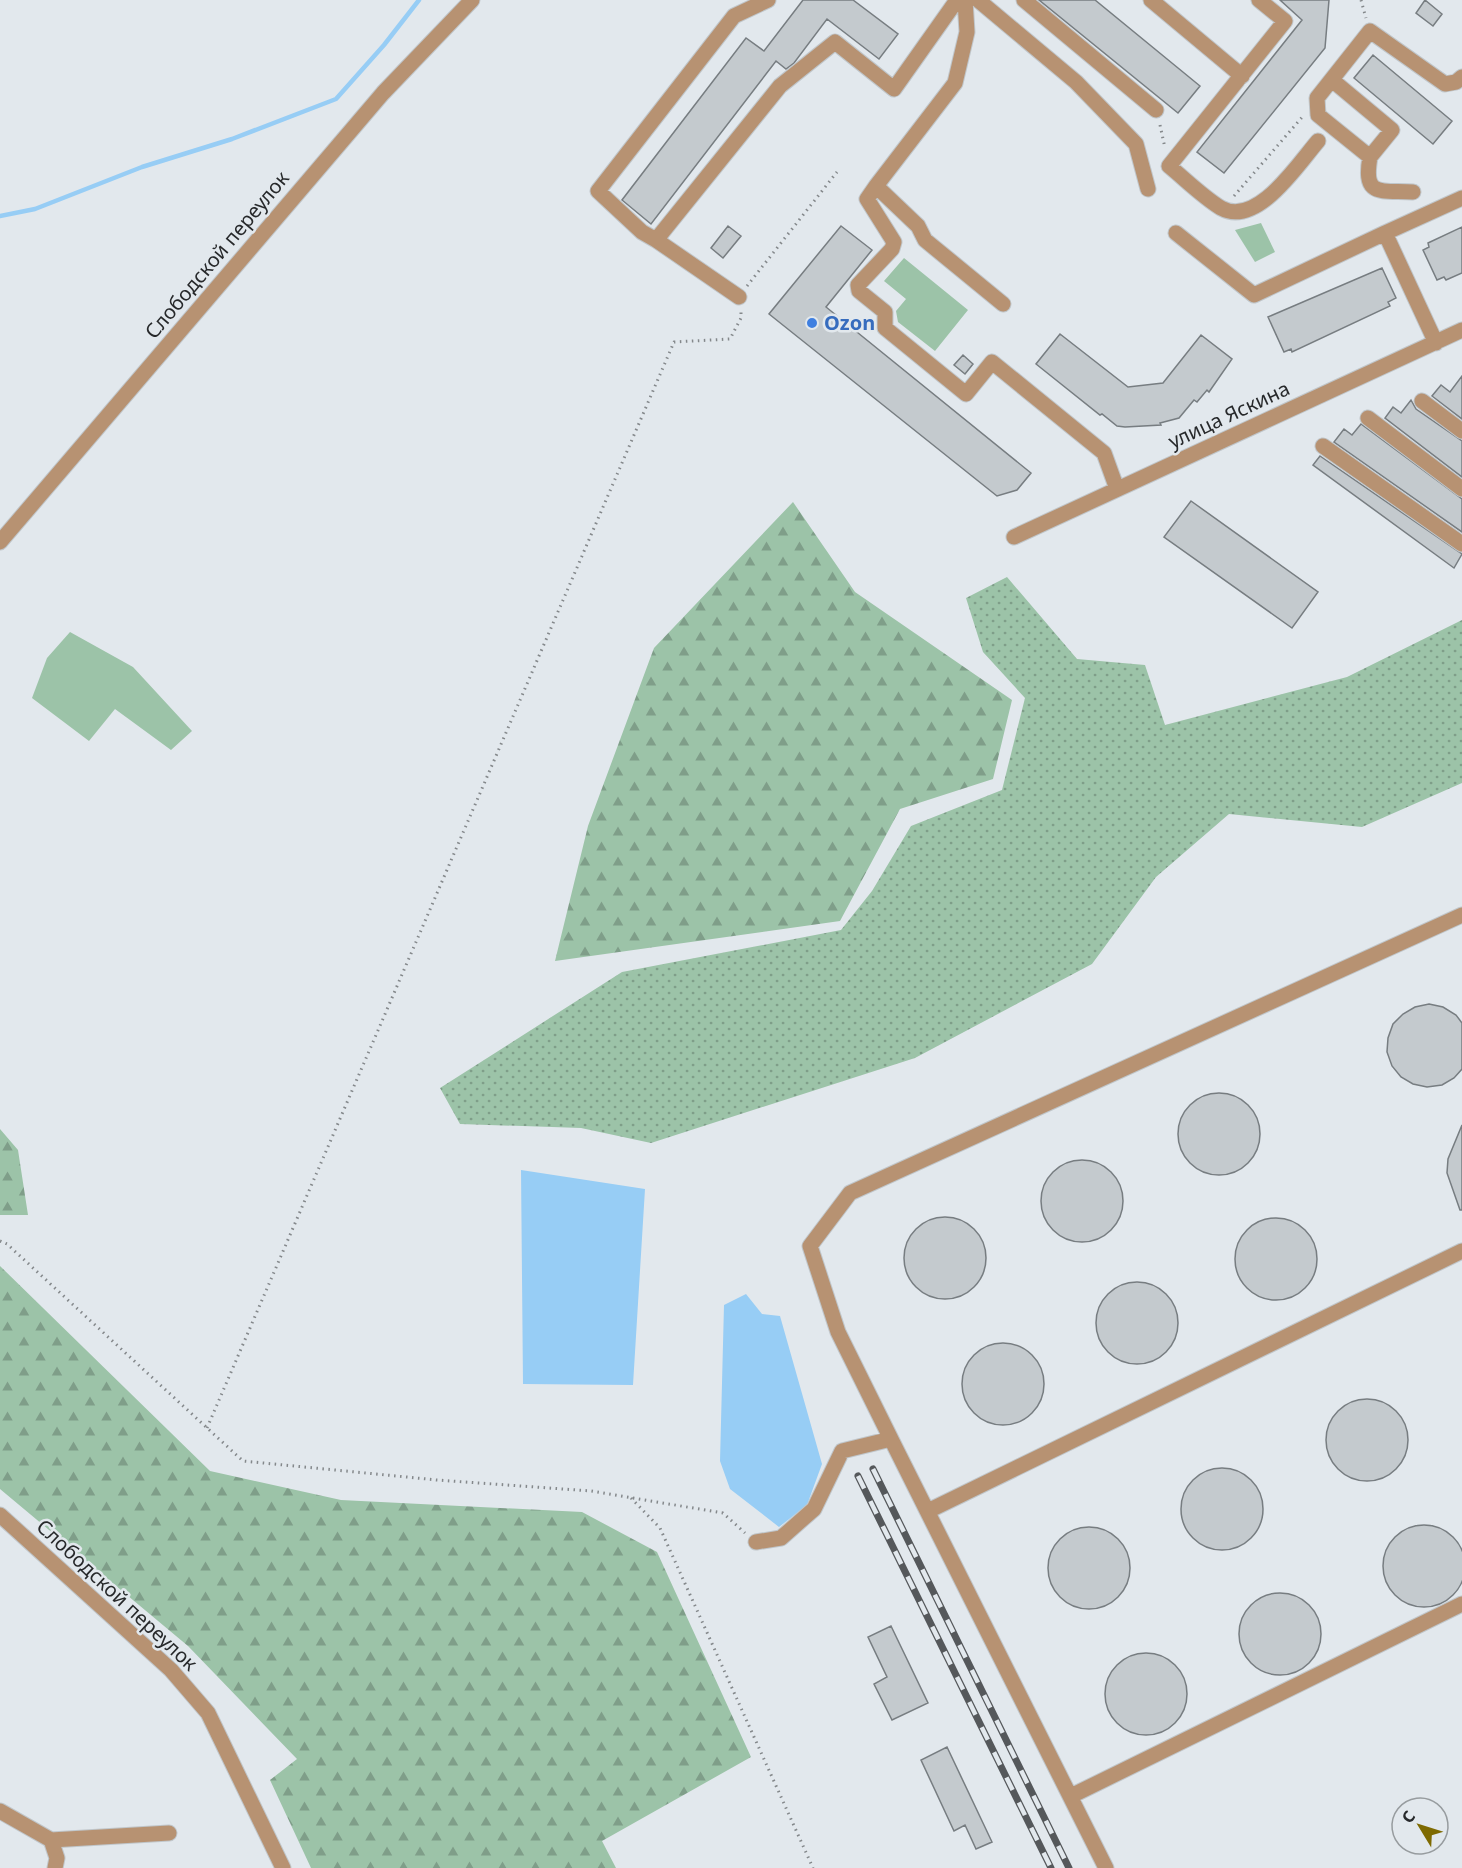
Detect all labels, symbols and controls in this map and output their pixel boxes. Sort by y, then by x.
street label: Слободской переулок [138,165,295,344]
place label: Ozon [824,309,875,336]
marker: Ozon [805,316,819,330]
street label: улица Яскина [1164,375,1294,454]
street label: Слободской переулок [31,1513,204,1677]
north arrow [1390,1796,1450,1856]
text: С [1396,1806,1420,1828]

